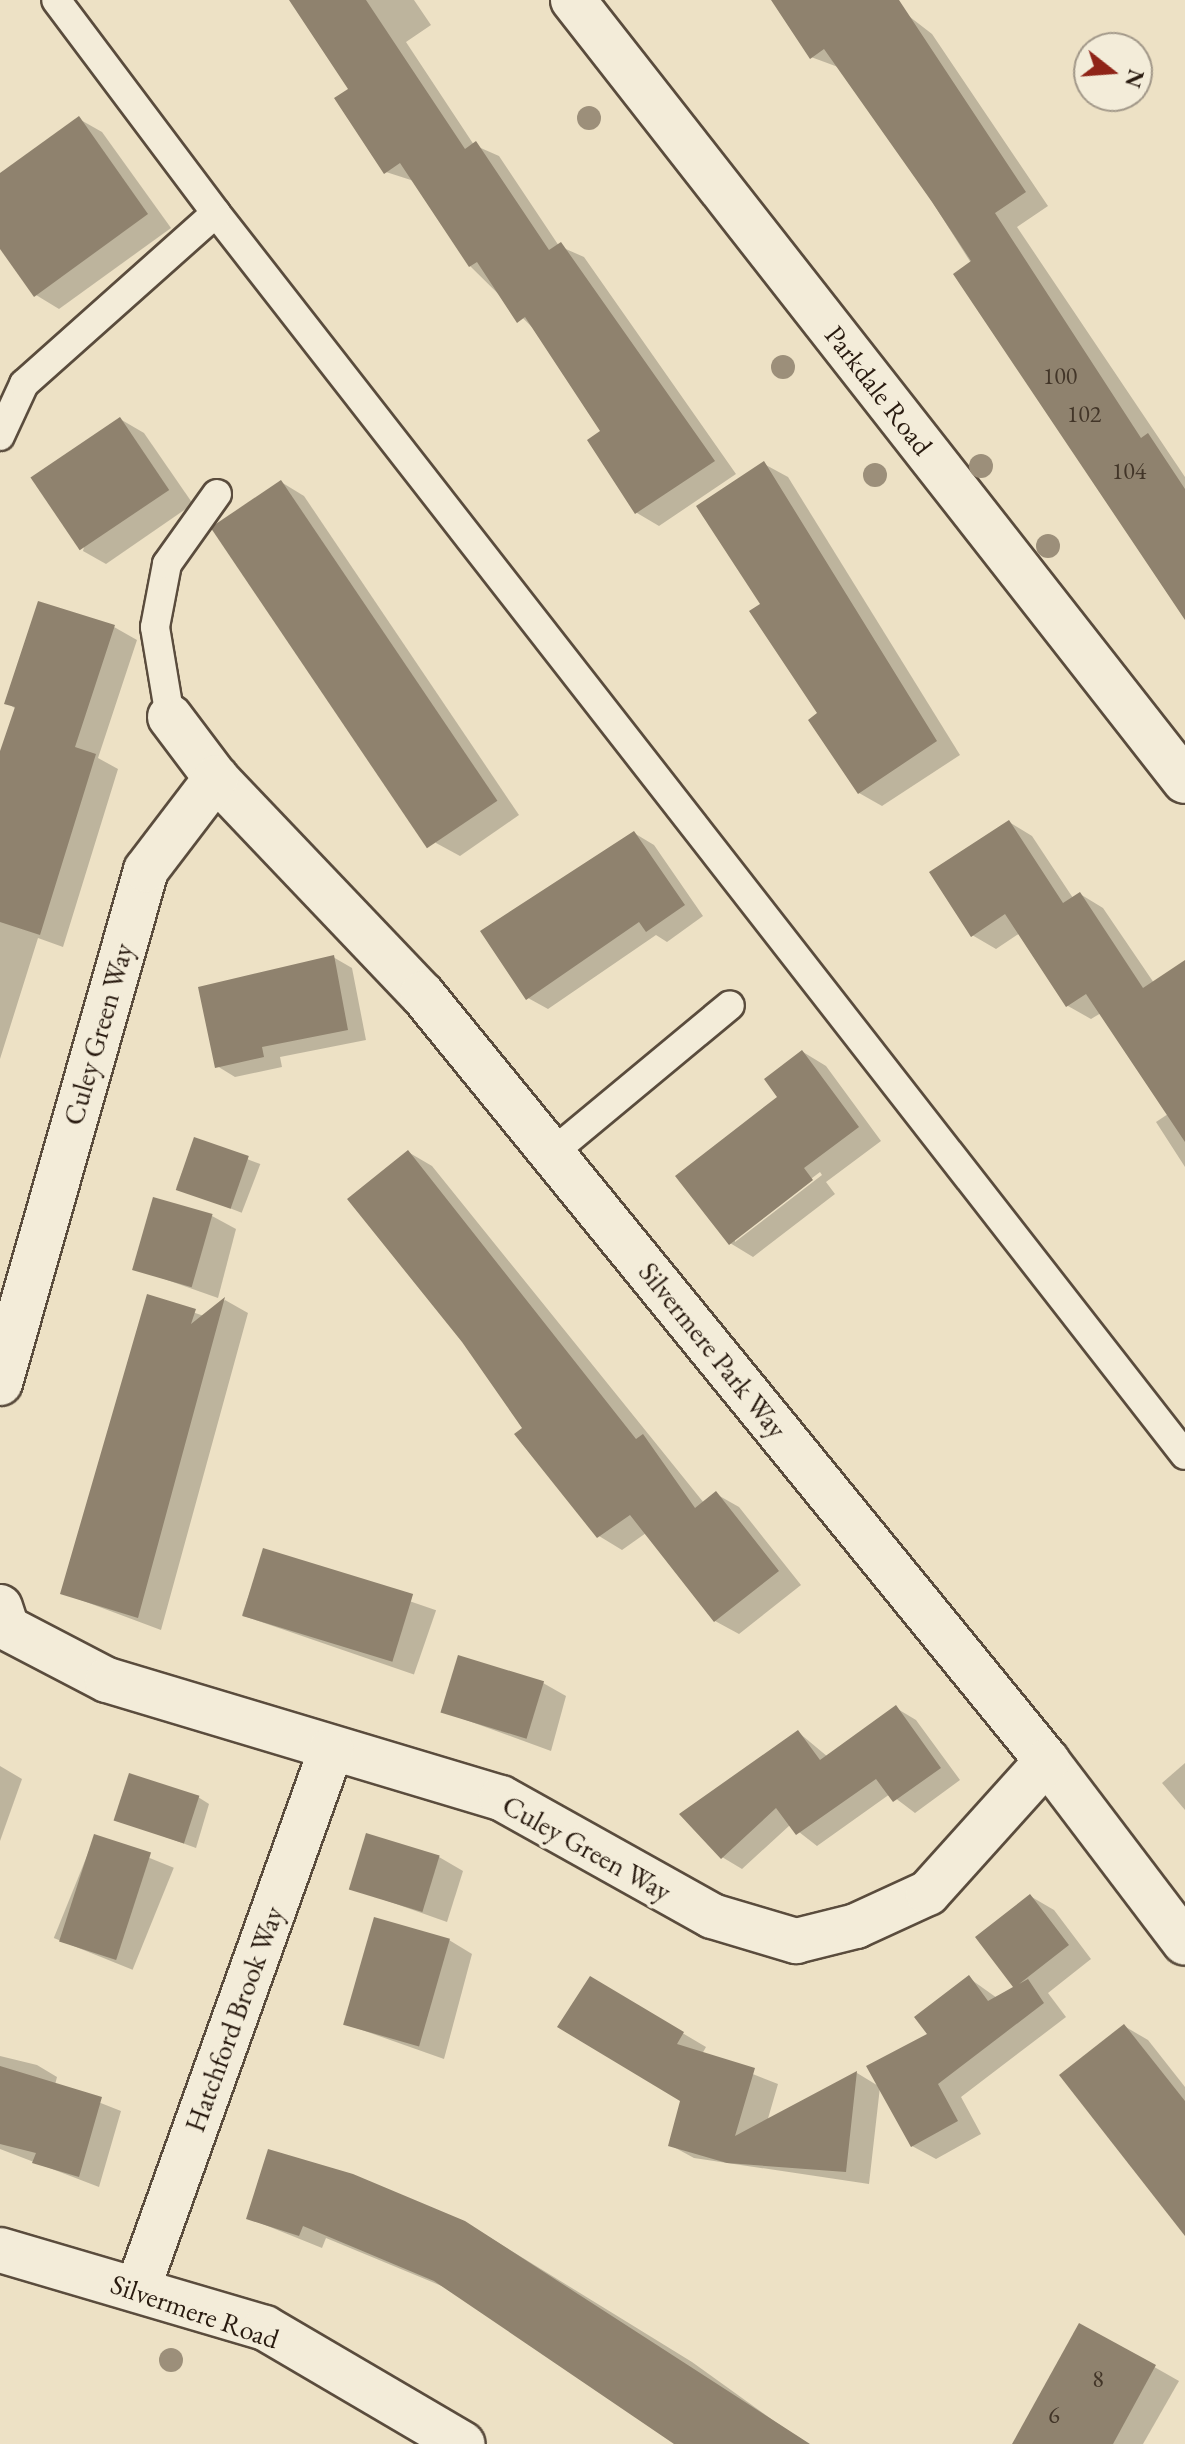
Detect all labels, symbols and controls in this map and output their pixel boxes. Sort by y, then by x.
north arrow [1073,32,1153,112]
text: N [1118,66,1151,91]
street label: Parkdale Road [818,319,940,461]
house number: 100 [1043,362,1077,390]
house number: 102 [1067,400,1101,428]
house number: 104 [1112,457,1146,485]
street label: Culey Green Way [56,939,140,1129]
street label: Silvermere Park Way [632,1255,794,1445]
street label: Culey Green Way [497,1788,677,1908]
street label: Hatchford Brook Way [178,1902,290,2136]
street label: Silvermere Road [107,2267,283,2355]
house number: 8 [1092,2365,1104,2393]
house number: 6 [1048,2401,1060,2429]

